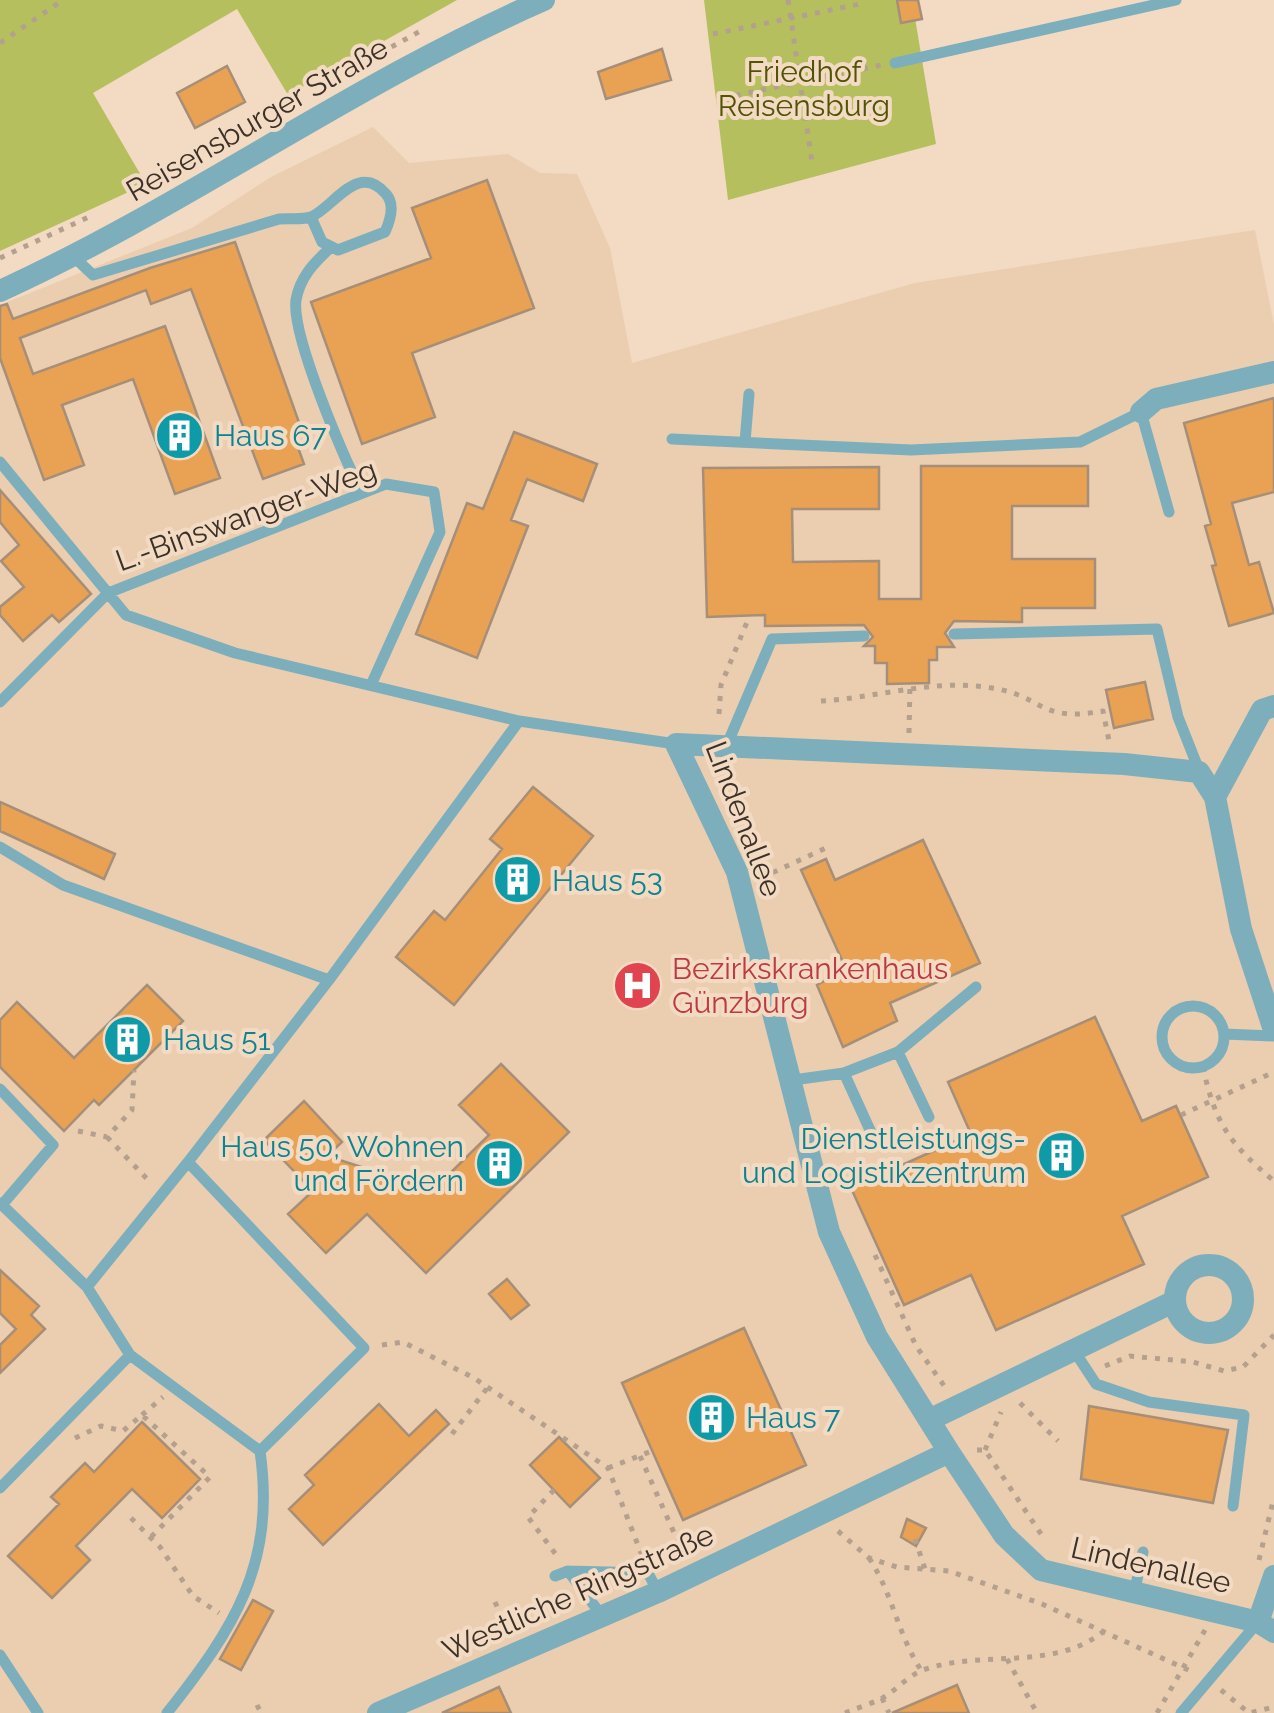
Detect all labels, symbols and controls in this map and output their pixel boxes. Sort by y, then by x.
street label: Reisensburger Straße [120,30,394,208]
park label: Friedhof Reisensburg [718,54,890,123]
building icon: Haus 67 [153,409,205,461]
place label: Haus 67 [214,418,326,453]
street label: L.-Binswanger-Weg [111,452,381,578]
street label: Lindenallee [698,737,790,901]
building icon: Haus 53 [491,854,543,906]
place label: Haus 53 [552,863,663,898]
place label: Bezirkskrankenhaus Günzburg [672,951,948,1020]
hospital icon: Bezirkskrankenhaus Günzburg [611,959,663,1011]
building icon: Haus 51 [102,1013,154,1065]
place label: Haus 51 [163,1022,271,1057]
place label: Dienstleistungs- und Logistikzentrum [742,1121,1026,1190]
place label: Haus 50, Wohnen und Fördern [220,1129,464,1198]
building icon: Dienstleistungs- und Logistikzentrum [1035,1129,1087,1181]
building icon: Haus 50, Wohnen und Fördern [473,1137,525,1189]
building icon: Haus 7 [685,1391,737,1443]
place label: Haus 7 [746,1400,840,1435]
street label: Westliche Ringstraße [437,1516,719,1668]
street label: Lindenallee [1068,1530,1234,1600]

